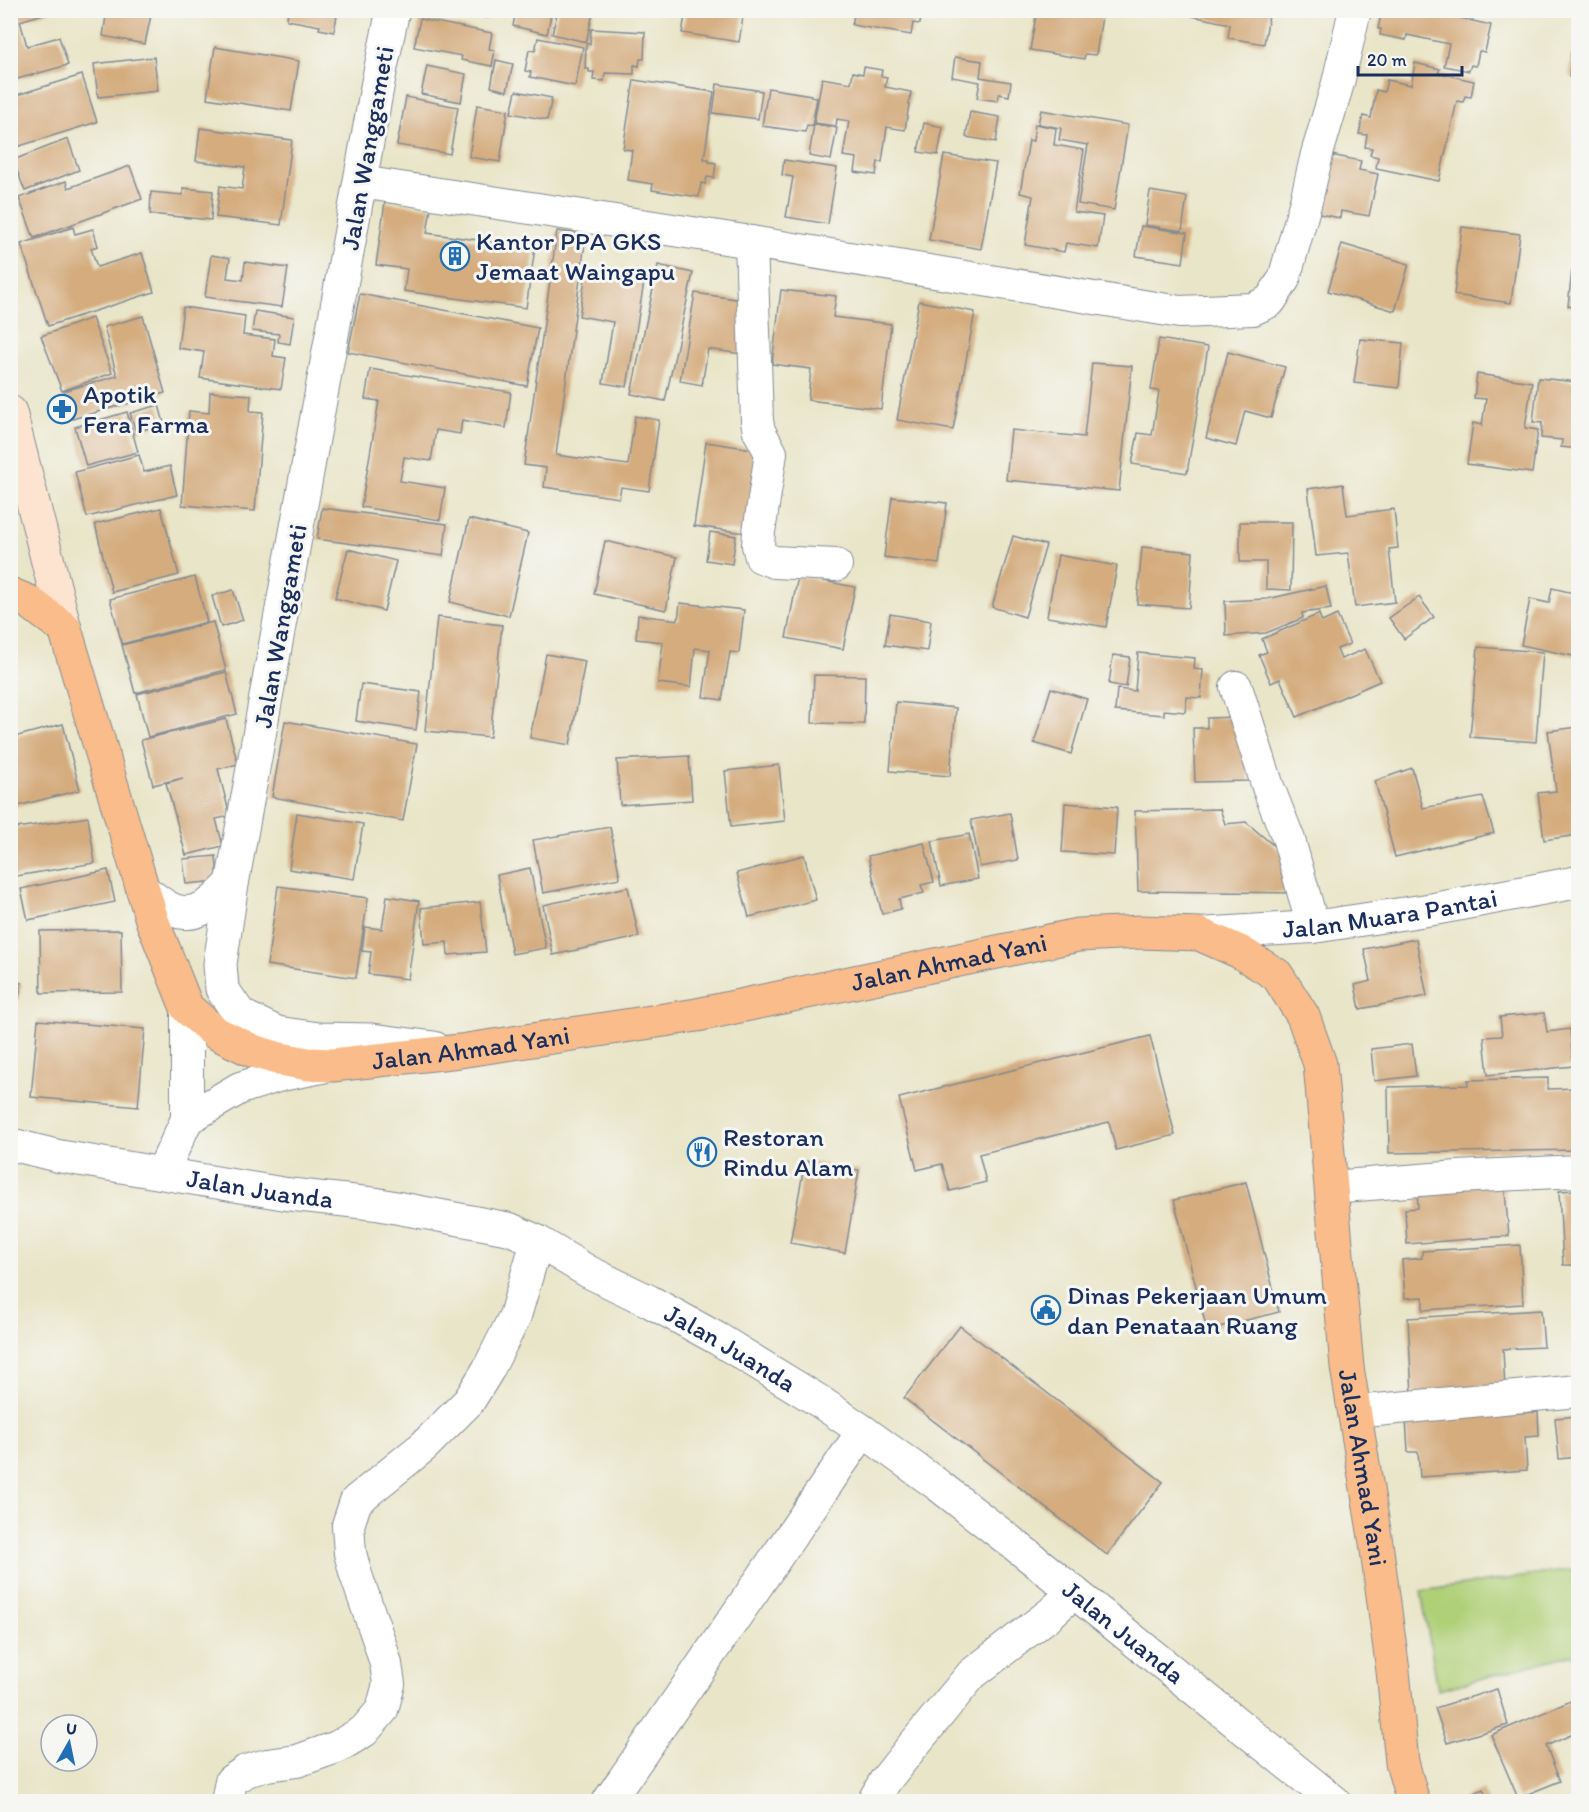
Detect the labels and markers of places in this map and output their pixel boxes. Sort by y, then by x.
place label: Kantor PPA GKS Jemaat Waingapu [476,225,675,287]
building icon: Kantor PPA GKS Jemaat Waingapu [439,240,471,272]
place label: Apotik Fera Farma [83,378,210,440]
pharmacy icon: Apotik Fera Farma [46,393,78,425]
place label: Restoran Rindu Alam [723,1121,853,1183]
restaurant icon: Restoran Rindu Alam [686,1136,718,1168]
place label: Dinas Pekerjaan Umum dan Penataan Ruang [1067,1279,1327,1341]
public building icon: Dinas Pekerjaan Umum dan Penataan Ruang [1030,1294,1062,1326]

